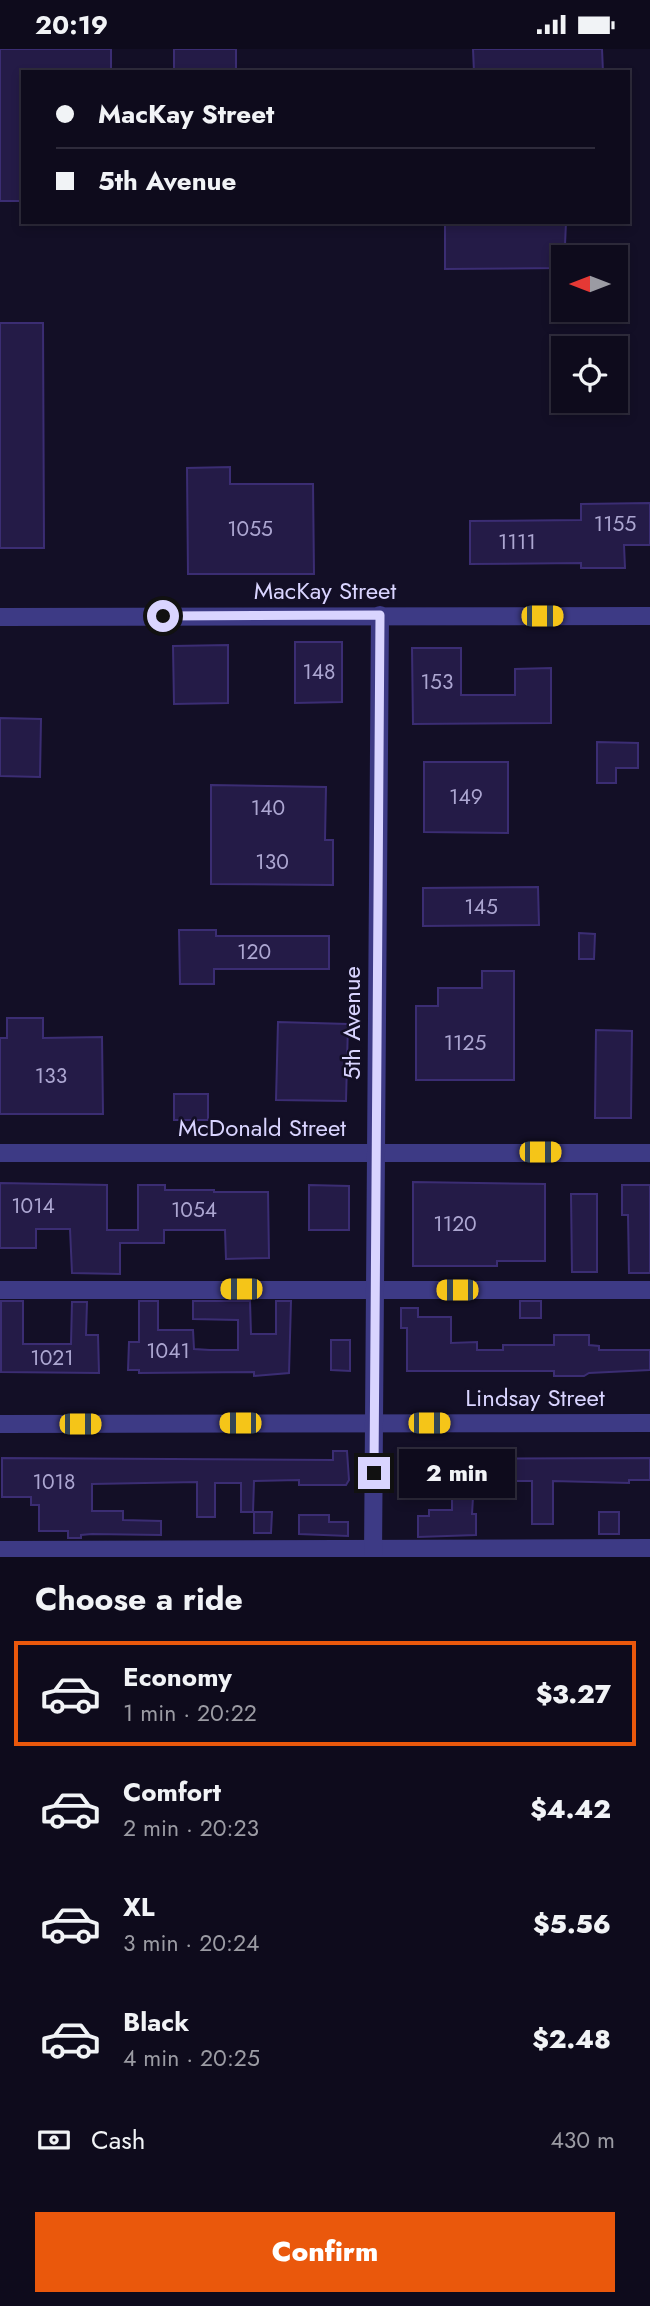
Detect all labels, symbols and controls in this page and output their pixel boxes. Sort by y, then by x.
text: 20:19 [35,6,108,44]
text: MacKay Street [98,95,274,133]
text: 5th Avenue [98,162,236,200]
north arrow [551,245,628,322]
map controls [551,245,628,413]
button: locate [551,336,628,413]
house number: 1155 [594,509,636,539]
house number: 1055 [227,514,273,544]
house number: 1111 [498,527,536,557]
street label: MacKay Street [254,573,396,608]
route start [147,600,179,632]
car [522,606,564,627]
house number: 148 [302,657,336,687]
house number: 153 [421,667,453,697]
house number: 149 [449,782,483,812]
house number: 140 [251,793,285,823]
house number: 130 [255,847,289,877]
house number: 145 [464,892,498,922]
house number: 120 [237,937,271,967]
street label: 5th Avenue [334,966,369,1080]
house number: 1125 [444,1028,486,1058]
house number: 133 [35,1061,67,1091]
street label: McDonald Street [178,1110,346,1145]
car [520,1142,562,1163]
house number: 1014 [11,1191,55,1221]
house number: 1054 [171,1195,217,1225]
house number: 1120 [433,1209,477,1239]
car [221,1279,263,1300]
car [437,1280,479,1301]
house number: 1041 [146,1336,190,1366]
house number: 1021 [30,1343,74,1373]
street label: Lindsay Street [465,1380,605,1415]
car [220,1413,262,1434]
car [409,1413,451,1434]
car [60,1414,102,1435]
callout: 2 min [398,1449,514,1497]
text: 2 min [426,1456,488,1490]
route end [358,1457,390,1489]
house number: 1018 [33,1467,75,1497]
text: Choose a ride [35,1576,243,1622]
text: Economy [123,1658,232,1696]
icon: car [39,1662,102,1725]
text: $3.27 [536,1675,611,1713]
text: 1 min · 20:22 [123,1696,257,1730]
text: Comfort [123,1773,221,1811]
icon: car [39,1777,102,1840]
text: $4.42 [530,1790,611,1828]
text: 2 min · 20:23 [123,1811,259,1845]
text: XL [123,1888,155,1926]
icon: car [39,1892,102,1955]
text: $5.56 [533,1905,611,1943]
text: 3 min · 20:24 [123,1926,259,1960]
text: Black [123,2003,189,2041]
icon: car [39,2007,102,2070]
text: $2.48 [532,2020,611,2058]
text: 4 min · 20:25 [123,2041,260,2075]
icon: cash [35,2121,73,2159]
text: Cash [91,2121,145,2159]
text: 430 m [550,2123,615,2157]
button: Confirm [35,2212,615,2292]

